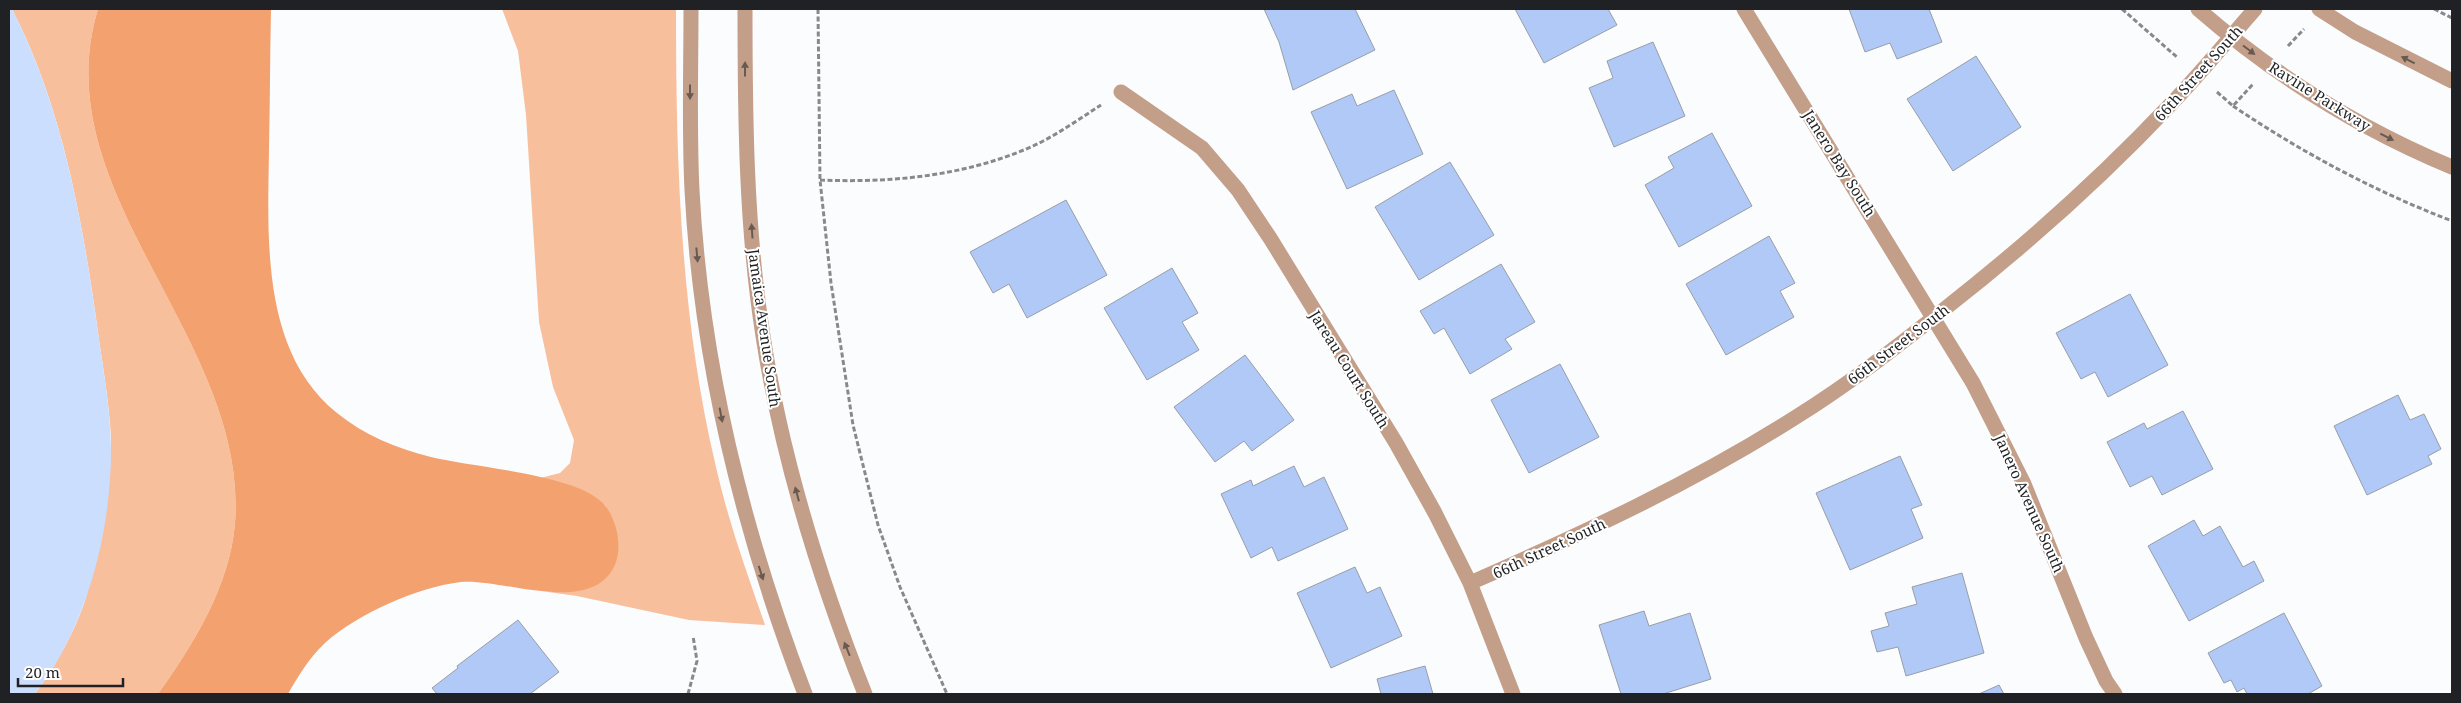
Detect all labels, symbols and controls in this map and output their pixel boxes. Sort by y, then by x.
street label: 66th Street South [2150,20,2247,125]
one-way arrow [2242,45,2255,56]
one-way arrow [2401,56,2416,64]
street label: Ravine Parkway [2265,57,2375,136]
one-way arrow [741,61,749,77]
one-way arrow [686,85,694,101]
street label: Janero Bay South [1799,105,1881,221]
one-way arrow [2380,133,2394,141]
one-way arrow [748,223,756,239]
one-way arrow [693,247,701,263]
street label: Jamaica Avenue South [744,247,786,409]
street label: 66th Street South [1843,299,1953,389]
street label: Jareau Court South [1305,305,1395,432]
one-way arrow [717,408,725,424]
street label: Janero Avenue South [1990,430,2070,576]
one-way arrow [793,487,801,502]
street label: 66th Street South [1489,513,1609,583]
one-way arrow [758,565,766,580]
one-way arrow [842,642,850,656]
scale bar [18,656,122,688]
text: 20 m [25,662,60,682]

